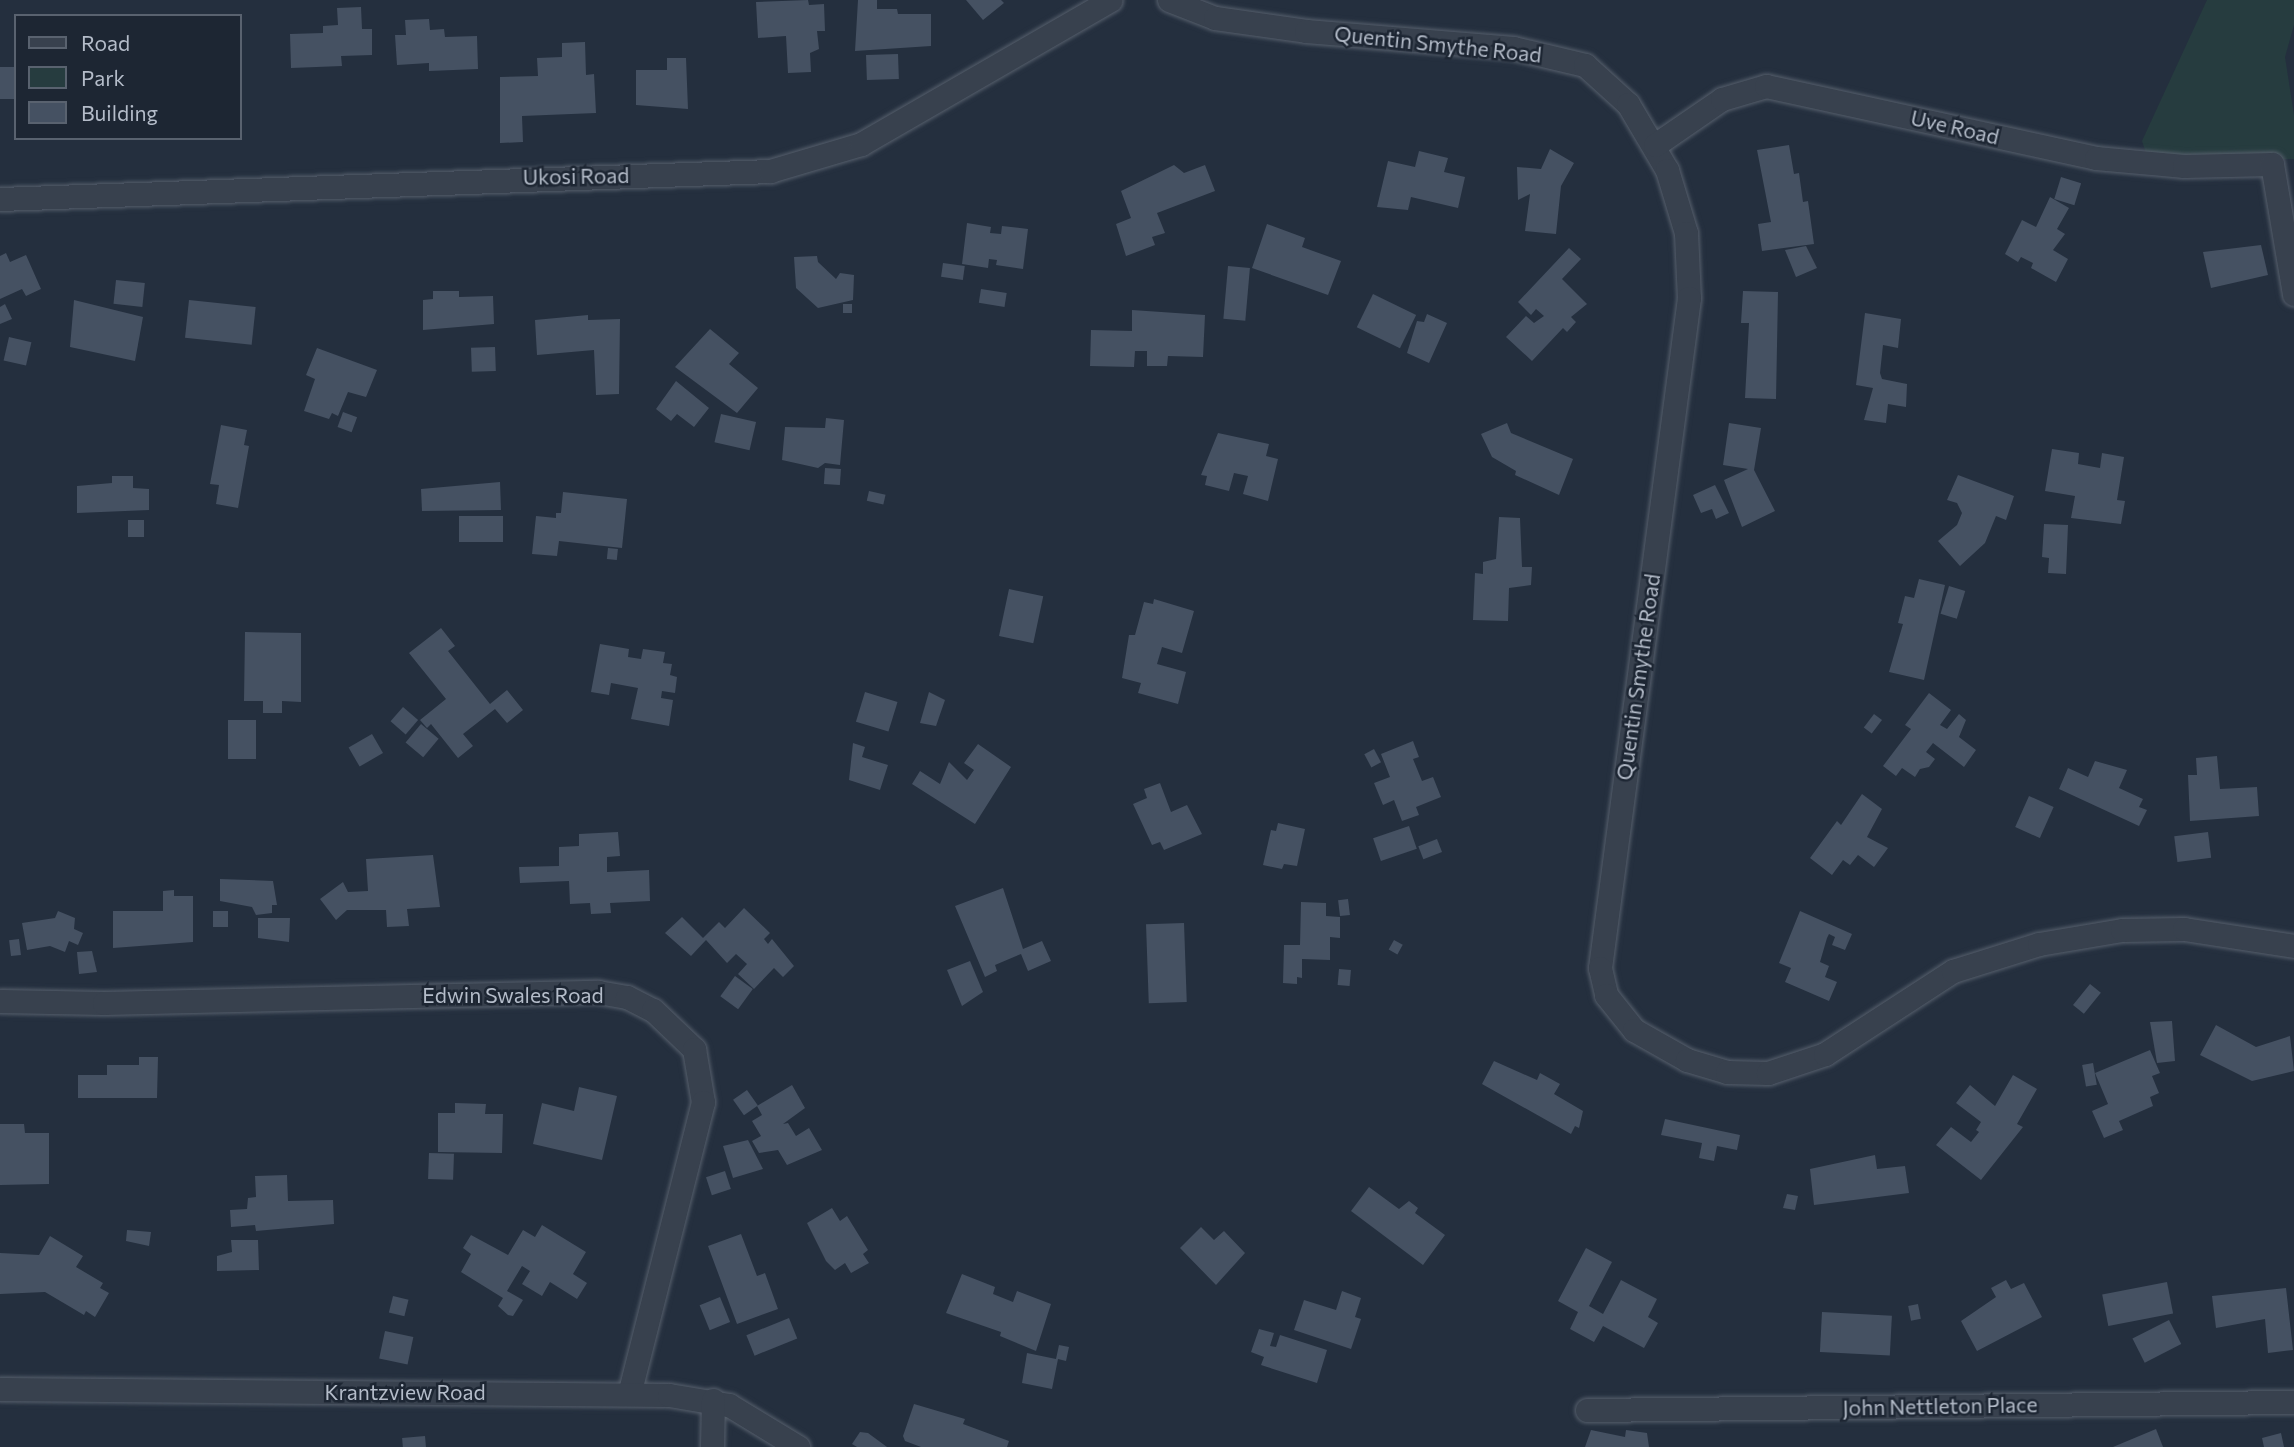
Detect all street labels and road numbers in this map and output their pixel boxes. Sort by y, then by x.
street label: Quentin Smythe Road [1333,21,1543,67]
street label: Uve Road [1908,105,2002,149]
street label: Ukosi Road [522,162,630,190]
street label: Quentin Smythe Road [1611,572,1665,782]
street label: Edwin Swales Road [422,982,604,1008]
street label: Krantzview Road [324,1379,486,1405]
street label: John Nettleton Place [1842,1392,2038,1420]

